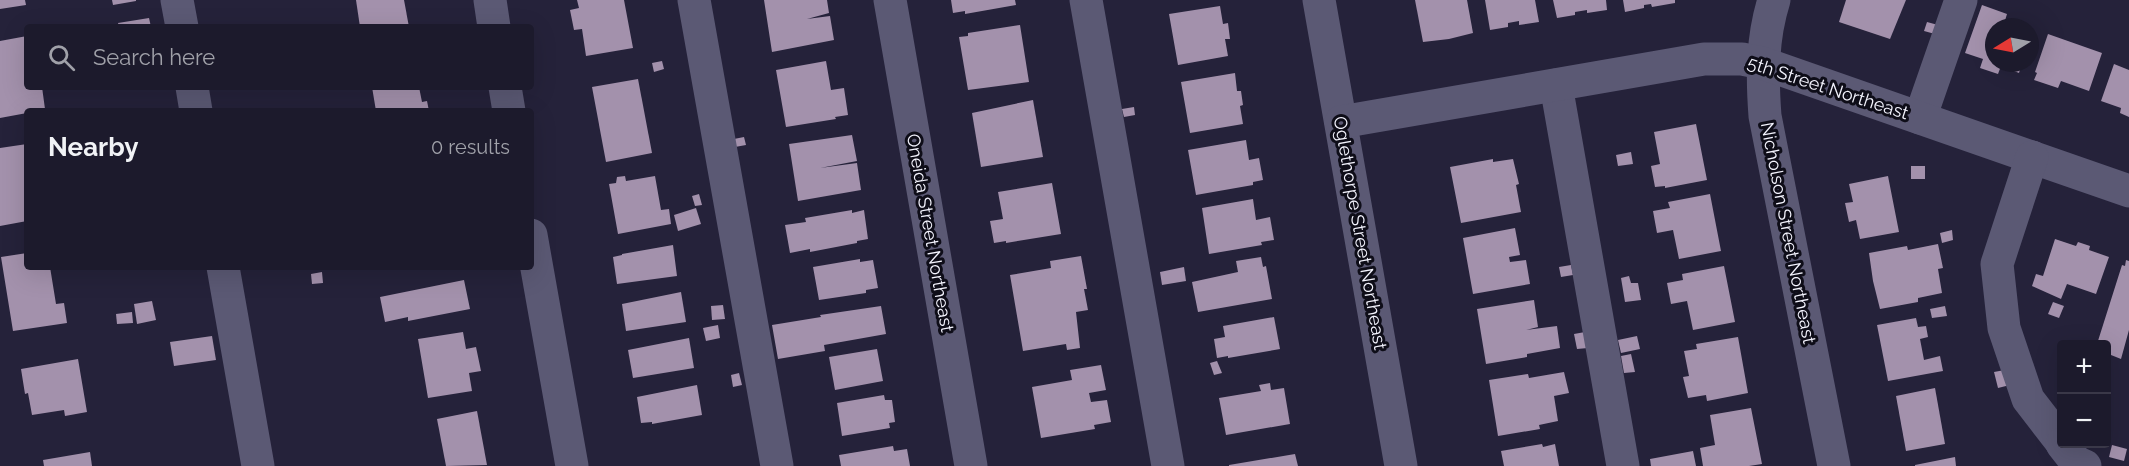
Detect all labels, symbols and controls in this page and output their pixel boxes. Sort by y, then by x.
north arrow [1985,18,2039,72]
search box [24,24,534,90]
icon: search [45,41,78,74]
text: Search here [93,44,215,70]
street label: 5th Street Northeast [1745,52,1911,123]
street label: Oglethorpe Street Northeast [1330,115,1391,351]
street label: Nicholson Street Northeast [1757,120,1820,345]
text: Nearby [48,132,138,162]
street label: Oneida Street Northeast [903,132,958,334]
text: 0 results [431,135,510,159]
map controls [2057,340,2111,448]
button: + [2057,340,2111,394]
button: − [2057,394,2111,448]

